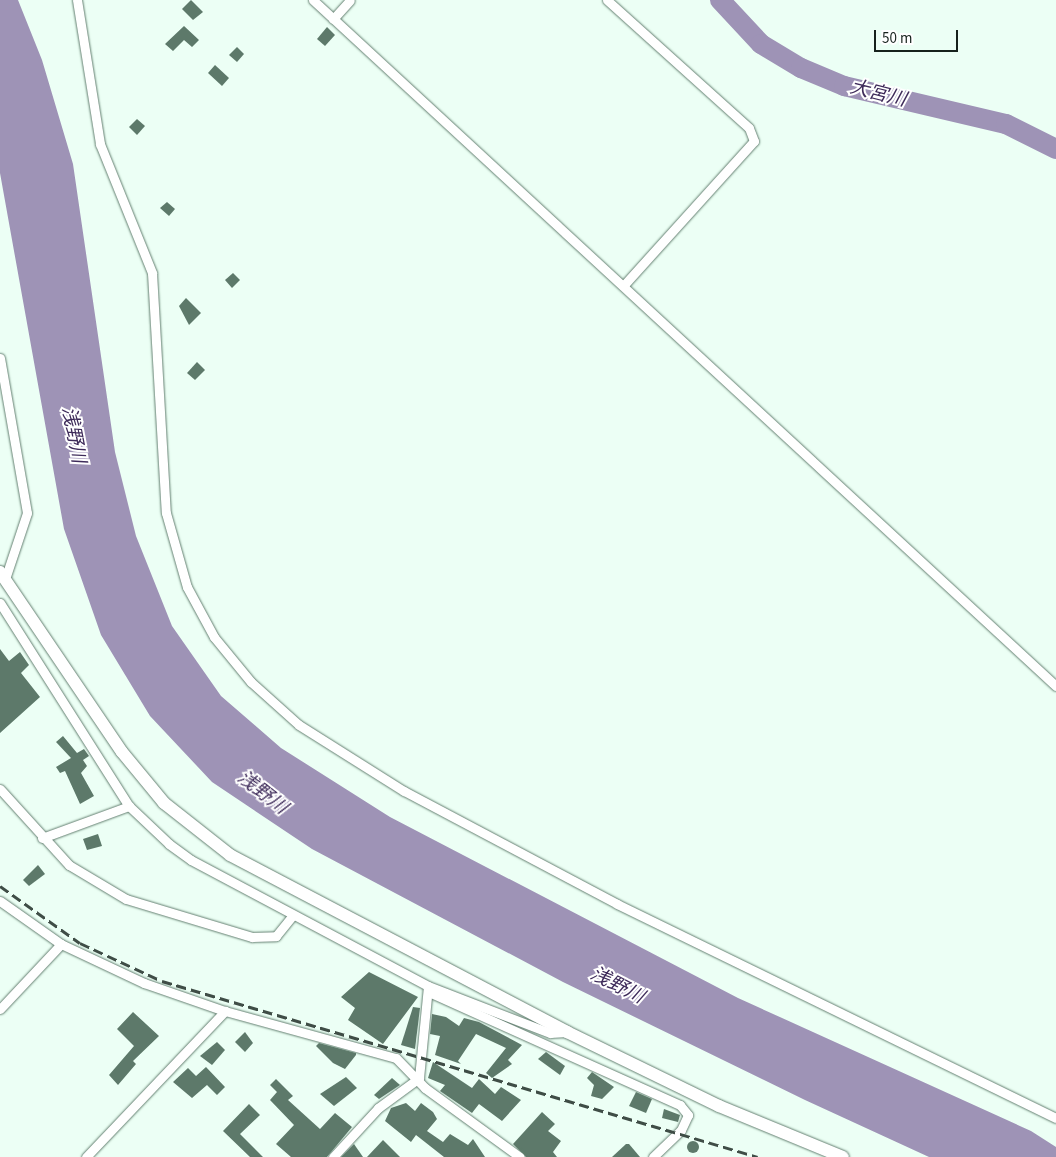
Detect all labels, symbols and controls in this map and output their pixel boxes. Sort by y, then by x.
scale bar [876,20,960,52]
text: 50 m [882,28,912,49]
water label: 大宮川 [848,76,908,112]
water label: 浅野川 [56,405,90,465]
water label: 浅野川 [233,766,291,820]
water label: 浅野川 [586,963,648,1009]

